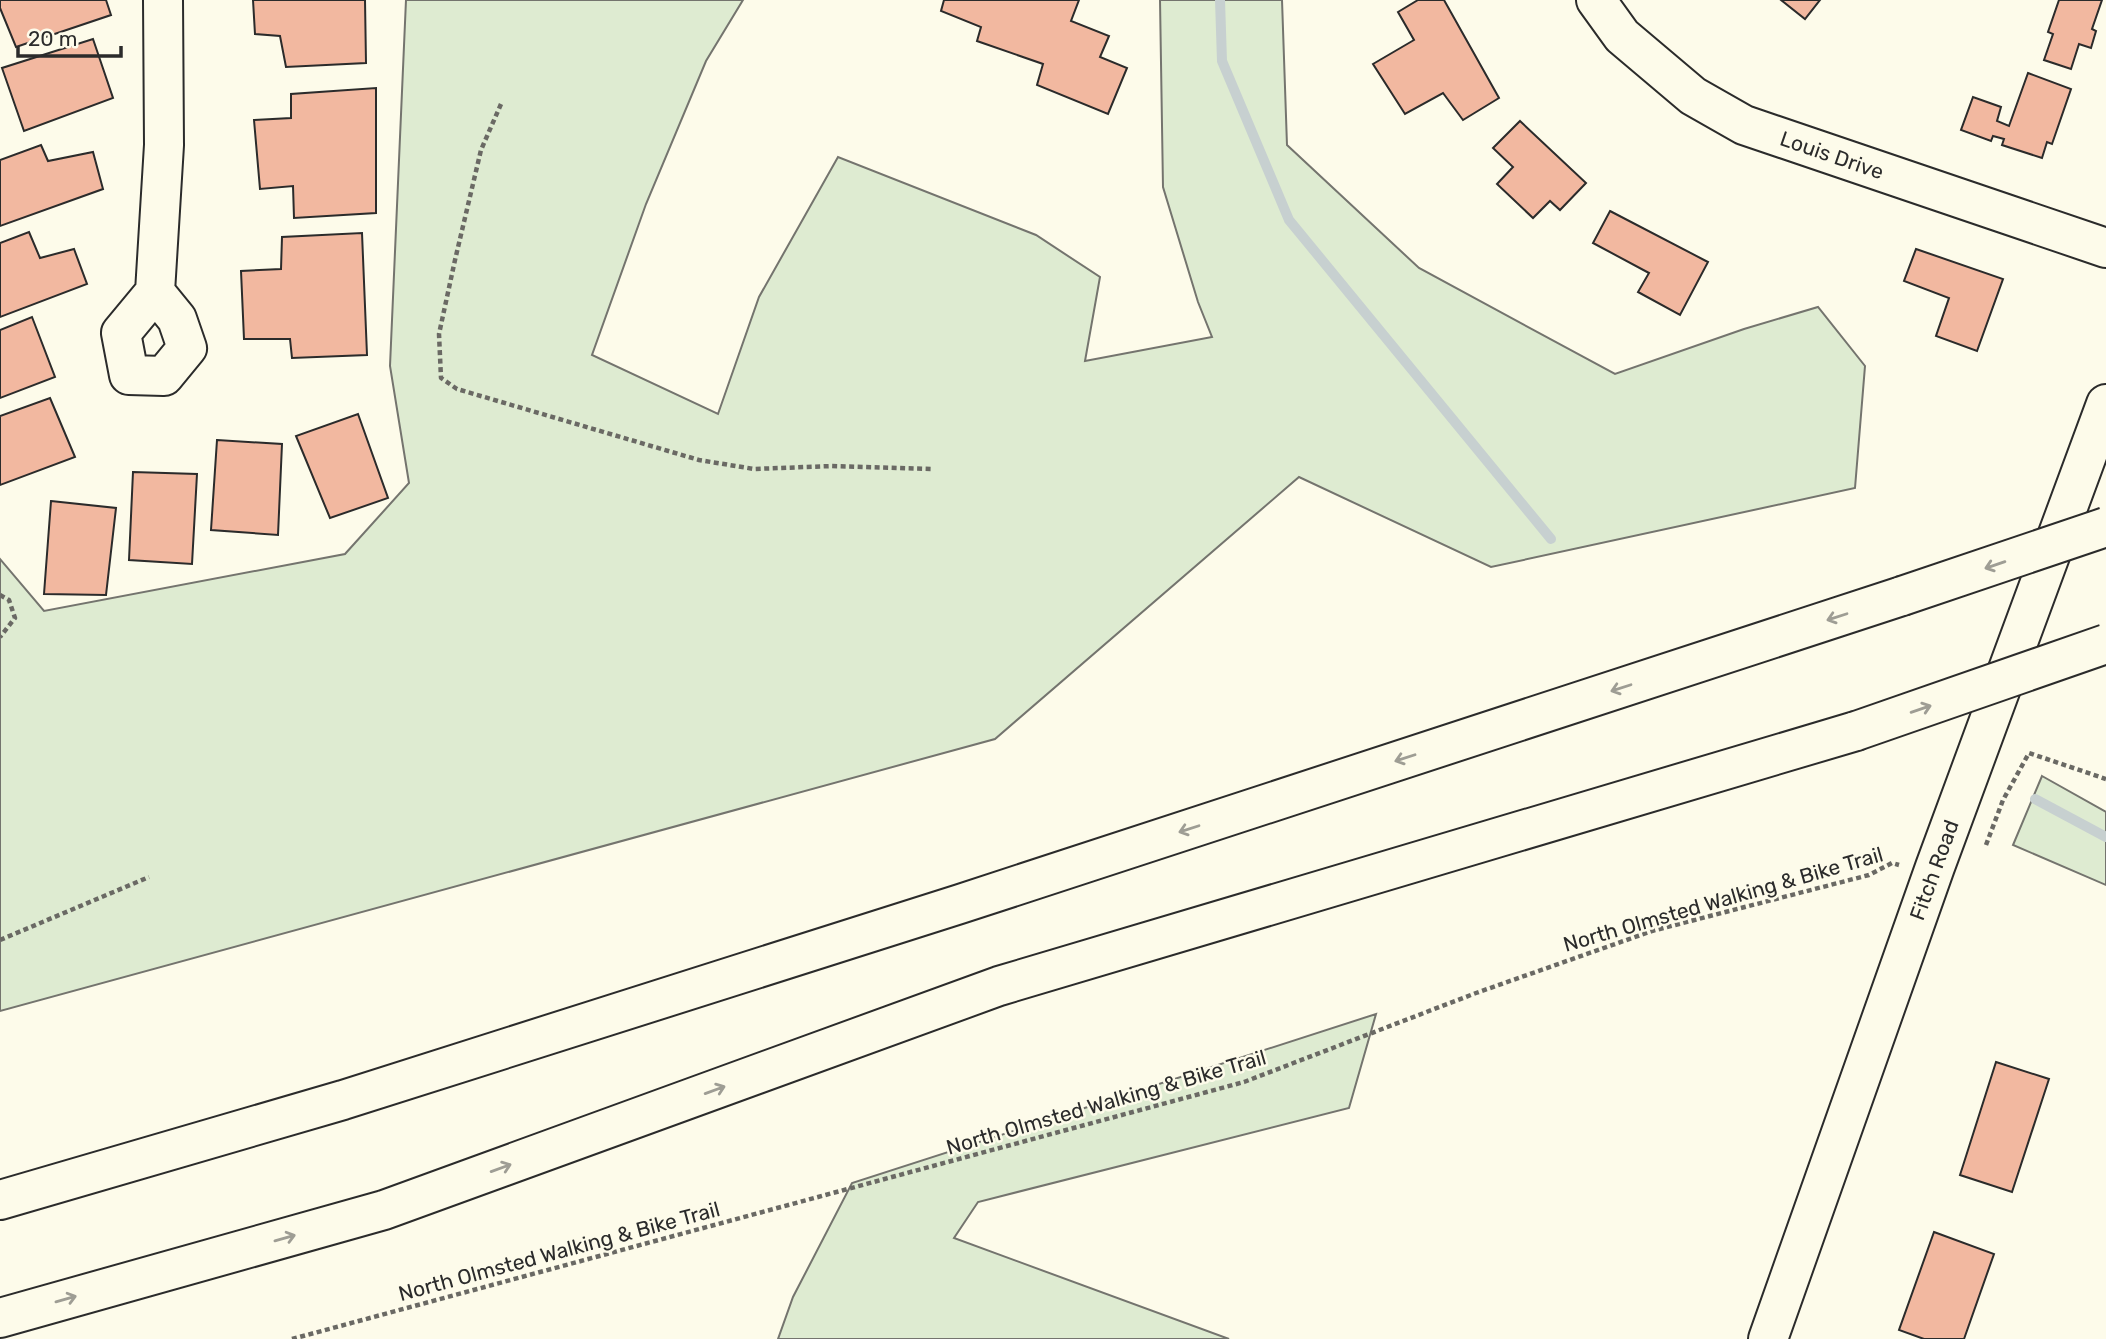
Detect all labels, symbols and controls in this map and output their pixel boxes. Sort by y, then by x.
scale bar [18,14,121,58]
text: 20 m [28,26,77,51]
street label: Louis Drive [1777,126,1887,184]
one-way arrow [1984,559,2006,572]
one-way arrow [1827,612,1849,624]
one-way arrow [1610,682,1632,695]
one-way arrow [1909,702,1931,714]
one-way arrow [1394,753,1416,766]
street label: Fitch Road [1904,816,1964,924]
one-way arrow [1178,824,1200,836]
street label: North Olmsted Walking & Bike Trail [1560,841,1886,957]
street label: North Olmsted Walking & Bike Trail [943,1044,1269,1160]
one-way arrow [703,1082,725,1095]
one-way arrow [490,1160,511,1173]
street label: North Olmsted Walking & Bike Trail [396,1196,722,1306]
one-way arrow [273,1231,296,1244]
one-way arrow [54,1292,77,1305]

